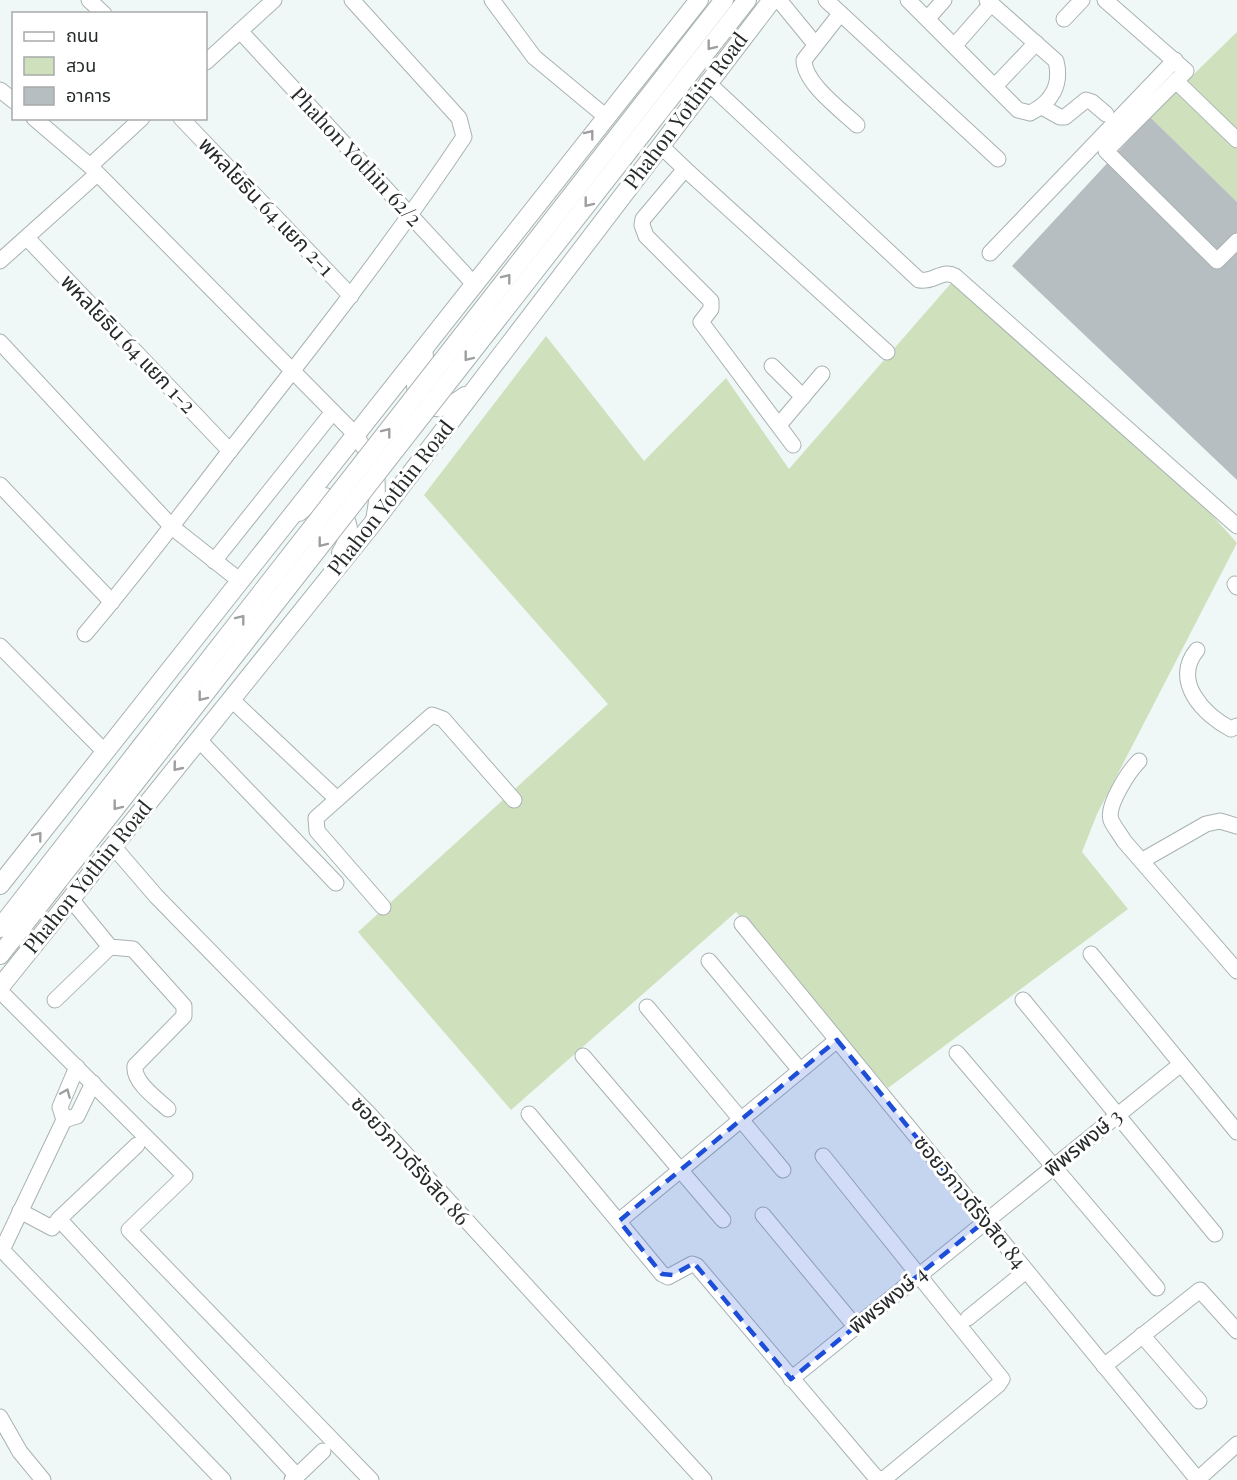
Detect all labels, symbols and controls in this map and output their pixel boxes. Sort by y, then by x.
legend [12,12,207,120]
text: ถนน [66,23,99,47]
street label: Phahon Yothin Road [616,26,753,194]
one-way arrow [707,39,718,50]
text: สวน [66,53,96,77]
street label: Phahon Yothin 62/2 [286,80,429,231]
text: อาคาร [66,83,111,107]
street label: พหลโยธิน 64 แยก 2-1 [194,130,341,281]
one-way arrow [583,130,594,141]
one-way arrow [585,196,596,207]
street label: พหลโยธิน 64 แยก 1-2 [56,267,203,418]
one-way arrow [499,274,510,285]
one-way arrow [465,350,476,361]
street label: Phahon Yothin Road [320,413,459,580]
one-way arrow [379,428,390,439]
one-way arrow [319,537,330,548]
one-way arrow [234,615,245,626]
one-way arrow [198,690,209,701]
one-way arrow [174,760,185,771]
street label: Phahon Yothin Road [16,793,157,958]
one-way arrow [113,799,124,810]
one-way arrow [30,832,41,843]
one-way arrow [59,1089,71,1100]
street label: ซอยวิภาวดีรังสิต 86 [346,1089,477,1230]
street label: พิพรพงษ์ 3 [1037,1101,1127,1182]
street label: ซอยวิภาวดีรังสิต 84 [909,1128,1034,1273]
street label: พิพรพงษ์ 4 [841,1258,932,1339]

